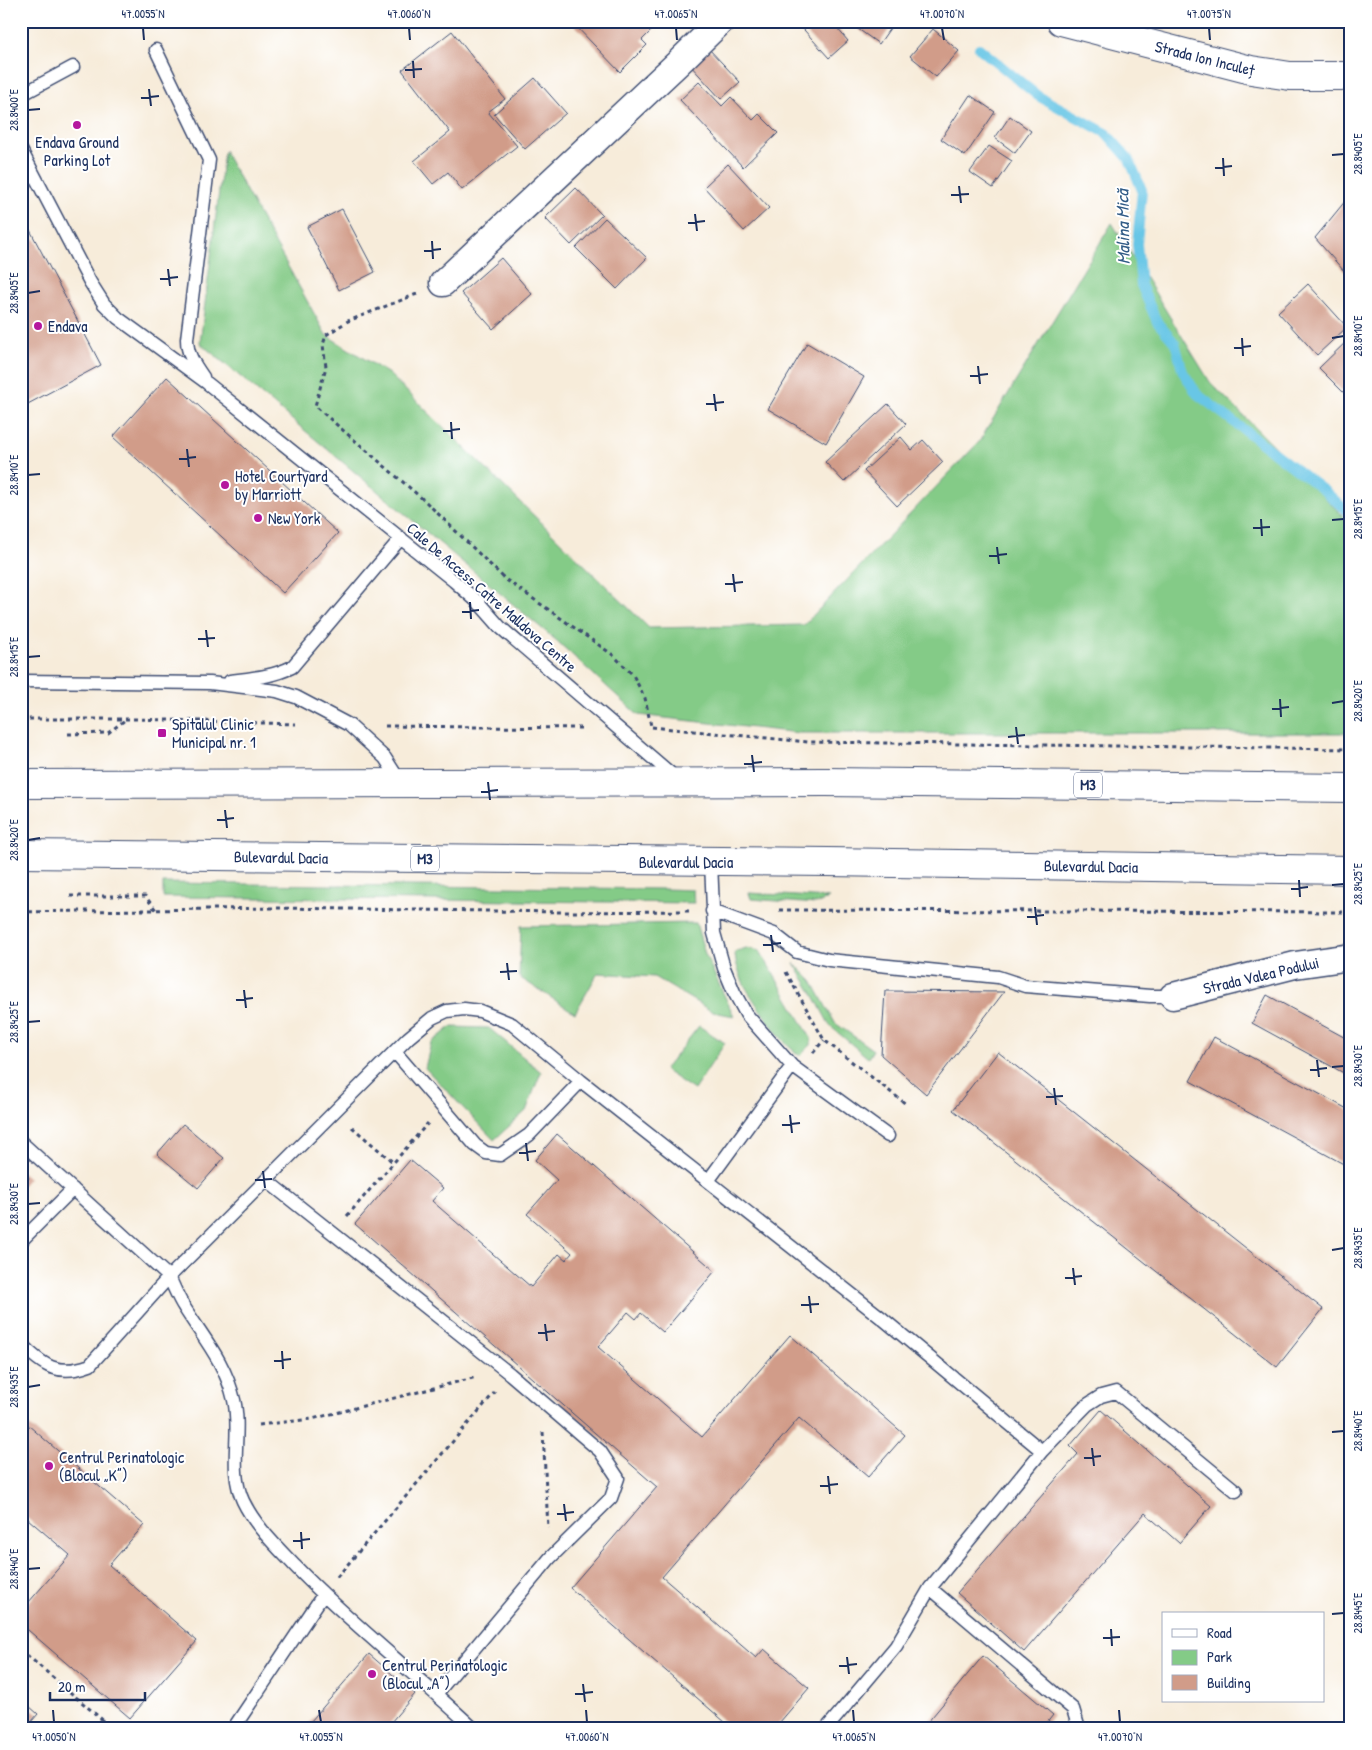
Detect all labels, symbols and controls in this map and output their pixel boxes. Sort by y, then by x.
text: 47.0055°N [121,5,165,22]
text: 47.0060°N [387,5,431,22]
text: 47.0065°N [655,5,697,22]
text: 47.0070°N [920,5,964,22]
text: 47.0075°N [1187,5,1231,22]
street label: Strada Ion Inculeț [1153,35,1258,81]
text: 28.8400°E [5,88,22,131]
marker: Endava Ground Parking Lot [71,119,83,131]
place label: Endava Ground Parking Lot [35,131,119,171]
text: 28.8405°E [1349,133,1366,175]
water label: Malina Mică [1109,188,1136,265]
text: 28.8405°E [5,272,22,314]
place label: Endava [48,315,88,337]
text: 28.8410°E [1349,315,1366,356]
marker: Endava [32,320,44,332]
text: 28.8410°E [5,454,22,495]
place label: Hotel Courtyard by Marriott [235,465,327,505]
marker: Hotel Courtyard by Marriott [219,479,231,491]
text: 28.8415°E [1349,498,1366,539]
place label: New York [268,507,321,529]
marker: New York [252,512,264,524]
street label: Cale De Access Catre Malldova Centre [402,517,582,677]
text: 28.8415°E [5,636,22,677]
text: 28.8420°E [1349,679,1366,722]
place label: Spitalul Clinic Municipal nr. 1 [172,713,256,753]
marker: Spitalul Clinic Municipal nr. 1 [156,727,168,739]
road number: M3 [1074,772,1102,798]
text: 28.8420°E [5,818,22,861]
street label: Bulevardul Dacia [234,845,328,869]
road number: M3 [411,846,439,872]
street label: Bulevardul Dacia [639,851,733,873]
street label: Bulevardul Dacia [1044,854,1138,878]
text: 28.8425°E [1349,862,1366,905]
street label: Strada Valea Podului [1201,951,1321,999]
text: 28.8425°E [5,1000,22,1043]
text: 28.8430°E [1349,1044,1366,1087]
text: 28.8430°E [5,1182,22,1225]
text: 28.8435°E [1349,1227,1366,1269]
text: 28.8435°E [5,1366,22,1408]
text: 28.8440°E [1349,1410,1366,1452]
place label: Centrul Perinatologic (Blocul „K”) [59,1446,185,1486]
marker: Centrul Perinatologic (Blocul „K”) [43,1460,55,1472]
text: 28.8440°E [5,1548,22,1590]
text: 28.8445°E [1349,1592,1366,1633]
legend [1162,1612,1324,1702]
text: Road [1207,1622,1232,1643]
text: Park [1207,1646,1232,1667]
place label: Centrul Perinatologic (Blocul „A”) [382,1654,508,1694]
marker: Centrul Perinatologic (Blocul „A”) [366,1668,378,1680]
scale bar [50,1670,145,1702]
text: Building [1207,1672,1251,1693]
text: 20 m [58,1676,85,1697]
text: 47.0050°N [32,1728,76,1745]
text: 47.0055°N [299,1728,343,1745]
text: 47.0060°N [565,1728,609,1745]
text: 47.0065°N [833,1728,875,1745]
text: 47.0070°N [1098,1728,1142,1745]

